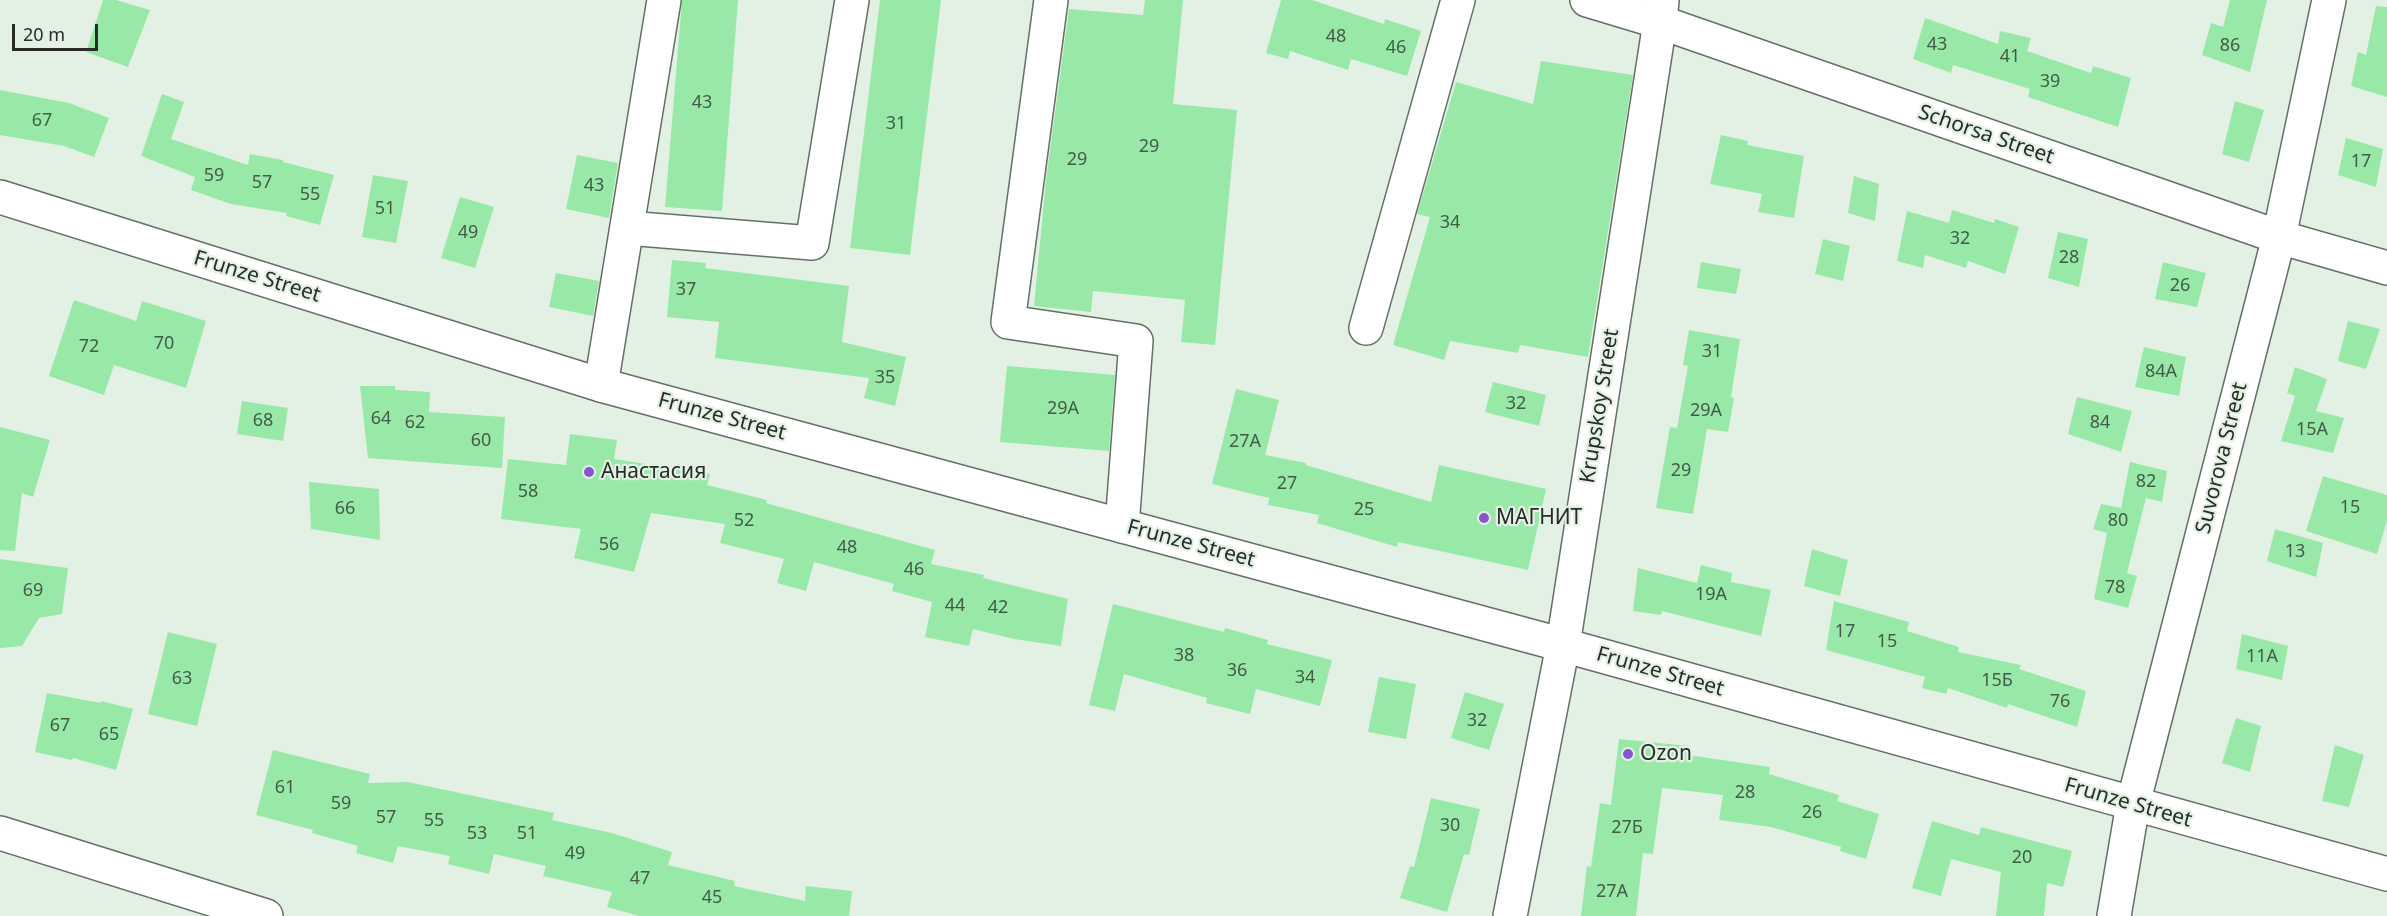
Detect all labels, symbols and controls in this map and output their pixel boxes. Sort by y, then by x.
scale bar [15,12,100,50]
text: 20 m [23,22,65,46]
house number: 48 [1326,26,1346,48]
house number: 43 [1927,34,1947,56]
house number: 86 [2220,35,2240,57]
house number: 46 [1386,37,1406,59]
house number: 41 [2000,46,2020,68]
house number: 39 [2040,71,2060,93]
house number: 43 [692,92,712,114]
street label: Schorsa Street [1915,100,2057,170]
house number: 67 [32,110,52,132]
house number: 31 [886,113,906,135]
house number: 29 [1139,136,1159,158]
house number: 29 [1067,149,1087,171]
house number: 17 [2351,151,2371,173]
house number: 59 [204,165,224,187]
house number: 57 [252,172,272,194]
house number: 43 [584,175,604,197]
house number: 55 [300,184,320,206]
house number: 51 [375,198,395,220]
house number: 34 [1440,212,1460,234]
house number: 49 [458,222,478,244]
house number: 32 [1950,228,1970,250]
street label: Frunze Street [191,246,323,308]
house number: 28 [2059,247,2079,269]
house number: 26 [2170,275,2190,297]
house number: 37 [676,279,696,301]
street label: Krupskoy Street [1575,327,1625,485]
house number: 70 [154,333,174,355]
house number: 72 [79,336,99,358]
house number: 31 [1702,341,1722,363]
house number: 84А [2145,361,2177,383]
house number: 35 [875,367,895,389]
street label: Suvorova Street [2191,380,2253,536]
street label: Frunze Street [655,388,789,446]
house number: 32 [1506,393,1526,415]
house number: 29А [1047,398,1079,420]
house number: 29А [1690,400,1722,422]
house number: 64 [371,408,391,430]
house number: 68 [253,410,273,432]
house number: 62 [405,412,425,434]
house number: 84 [2090,412,2110,434]
house number: 15А [2296,419,2328,441]
house number: 60 [471,430,491,452]
house number: 27А [1229,431,1261,453]
place label: Анастасия [601,459,706,485]
house number: 29 [1671,460,1691,482]
marker: Анастасия [582,465,596,479]
house number: 82 [2136,471,2156,493]
house number: 27 [1277,473,1297,495]
house number: 58 [518,481,538,503]
house number: 15 [2340,497,2360,519]
house number: 66 [335,498,355,520]
house number: 25 [1354,499,1374,521]
place label: МАГНИТ [1496,505,1582,531]
house number: 52 [734,510,754,532]
house number: 80 [2108,510,2128,532]
marker: МАГНИТ [1477,511,1491,525]
street label: Frunze Street [1124,515,1258,573]
house number: 56 [599,534,619,556]
house number: 48 [837,537,857,559]
house number: 13 [2285,541,2305,563]
house number: 46 [904,559,924,581]
house number: 78 [2105,577,2125,599]
house number: 69 [23,580,43,602]
house number: 19А [1695,584,1727,606]
house number: 44 [945,595,965,617]
house number: 42 [988,597,1008,619]
house number: 17 [1835,621,1855,643]
house number: 15 [1877,631,1897,653]
street label: Frunze Street [1593,642,1727,702]
house number: 38 [1174,645,1194,667]
house number: 11А [2246,646,2278,668]
house number: 36 [1227,660,1247,682]
house number: 34 [1295,667,1315,689]
house number: 63 [172,668,192,690]
house number: 15Б [1981,670,2013,692]
house number: 76 [2050,691,2070,713]
house number: 32 [1467,710,1487,732]
house number: 67 [50,715,70,737]
house number: 65 [99,724,119,746]
place label: Ozon [1640,741,1692,767]
marker: Ozon [1621,747,1635,761]
street label: Frunze Street [2061,773,2195,833]
house number: 61 [275,777,295,799]
house number: 28 [1735,782,1755,804]
house number: 59 [331,793,351,815]
house number: 26 [1802,802,1822,824]
house number: 57 [376,807,396,829]
house number: 55 [424,810,444,832]
house number: 30 [1440,815,1460,837]
house number: 27Б [1611,817,1643,839]
house number: 53 [467,823,487,845]
house number: 51 [517,823,537,845]
house number: 49 [565,843,585,865]
house number: 20 [2012,847,2032,869]
house number: 47 [630,868,650,890]
house number: 27А [1596,881,1628,903]
house number: 45 [702,887,722,909]

